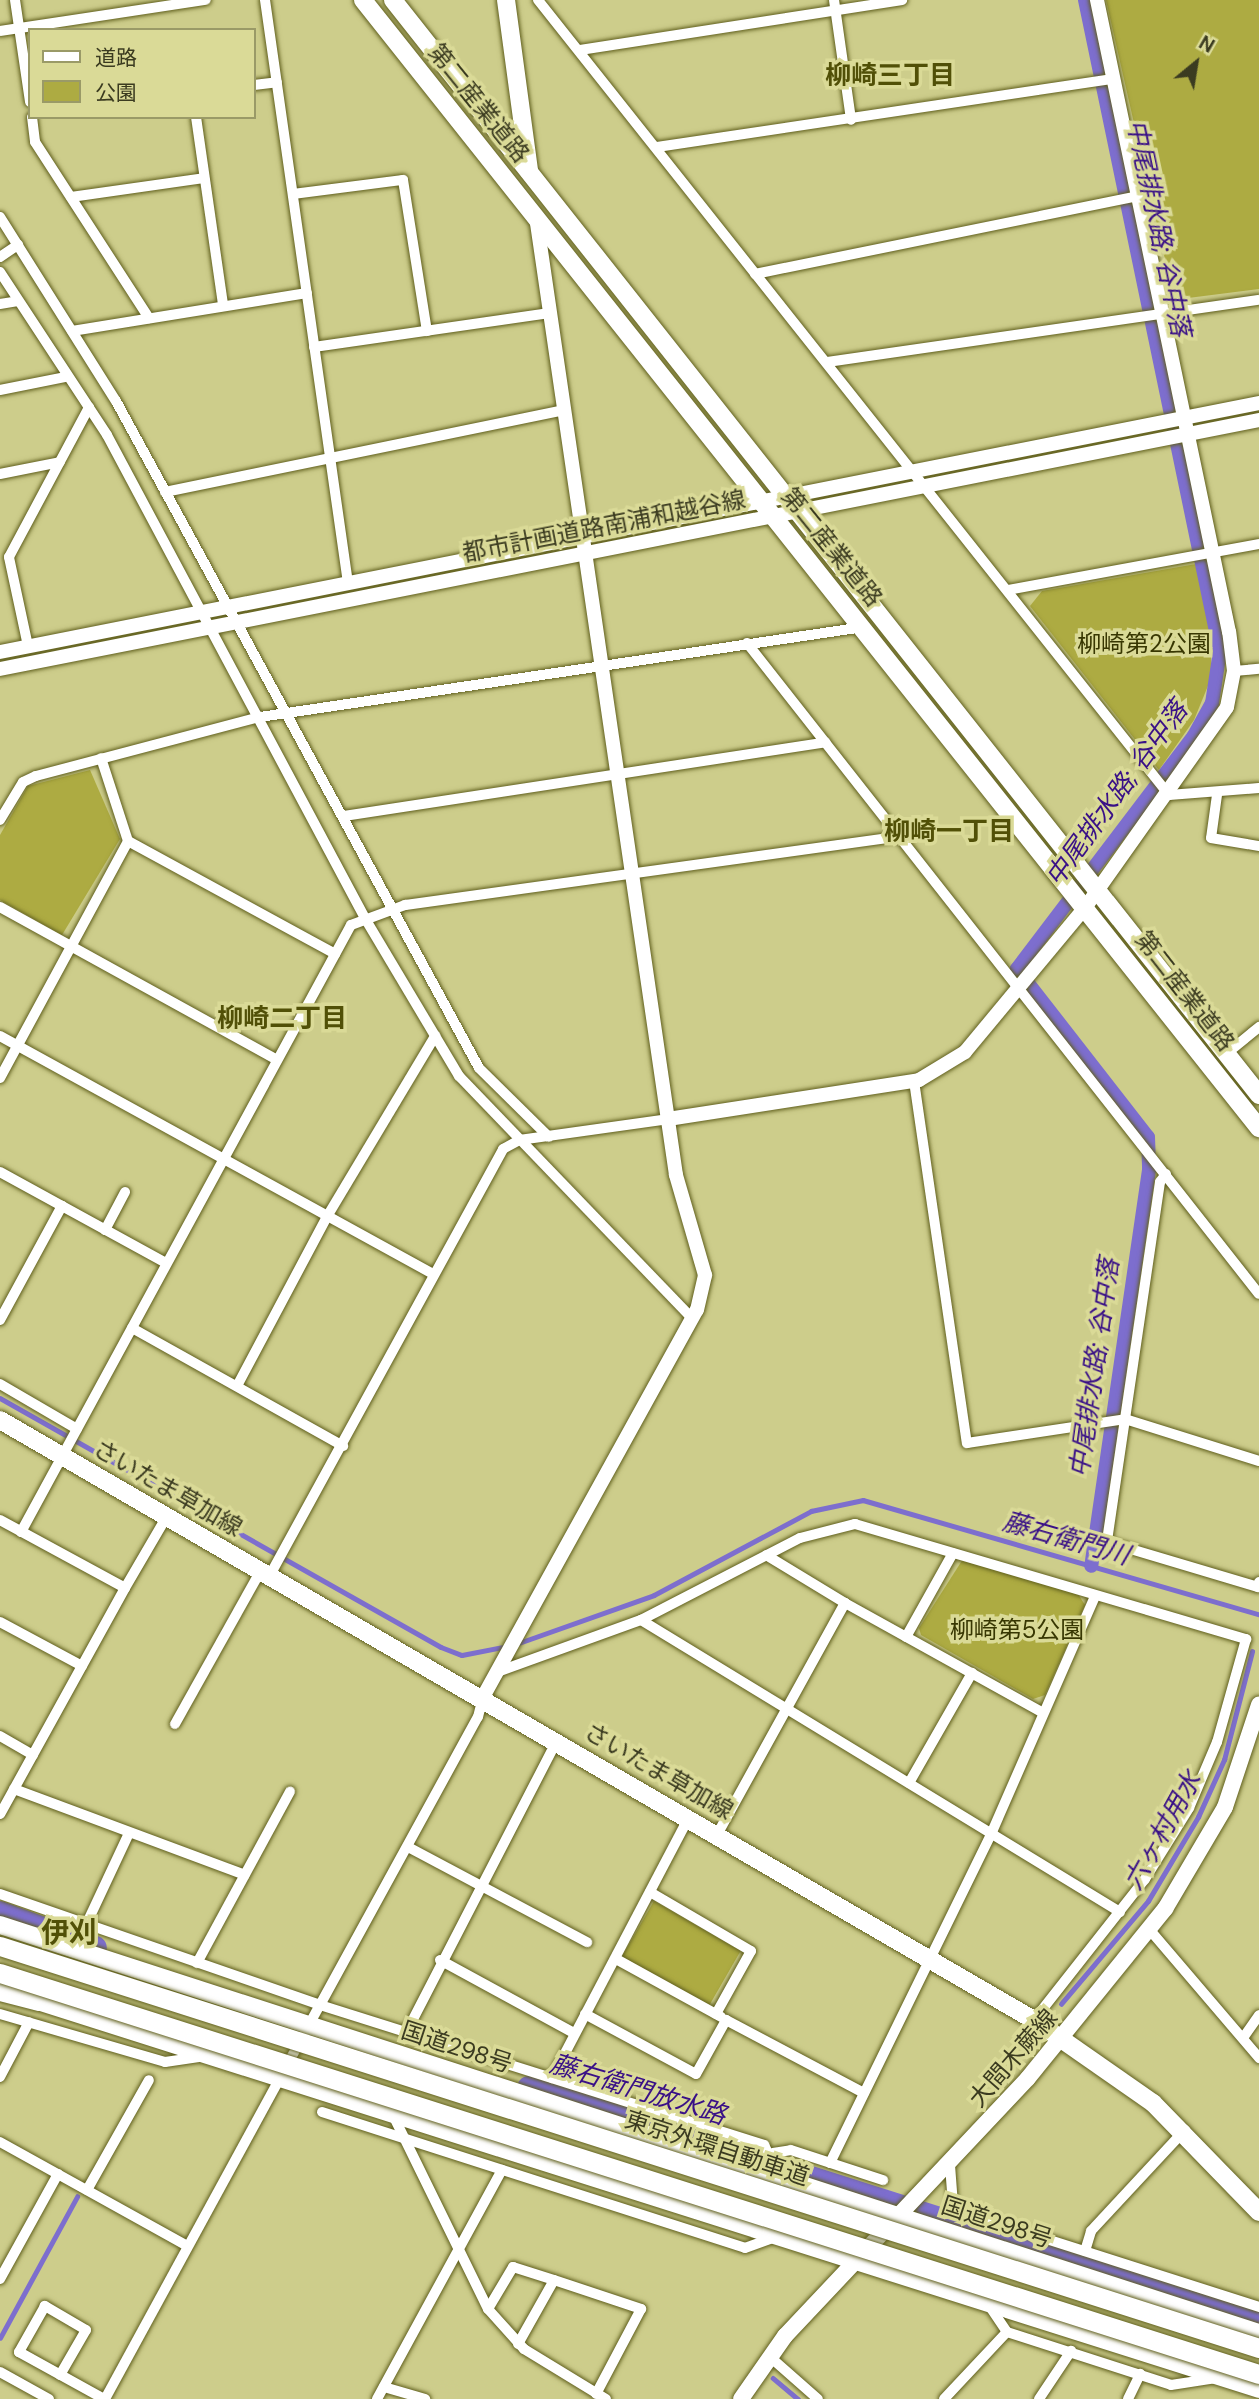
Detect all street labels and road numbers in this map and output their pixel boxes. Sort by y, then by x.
street label: 第二産業道路 [422,38,536,168]
street label: 第二産業道路 [775,482,889,612]
street label: 都市計画道路南浦和越谷線 [460,484,748,568]
street label: 第二産業道路 [1129,925,1241,1057]
street label: さいたま草加線 [88,1434,248,1542]
street label: さいたま草加線 [579,1717,739,1825]
street label: 大間木蕨線 [963,2003,1063,2113]
street label: 国道298号 [398,2016,516,2078]
street label: 東京外環自動車道 [621,2105,813,2191]
street label: 国道298号 [938,2191,1056,2253]

